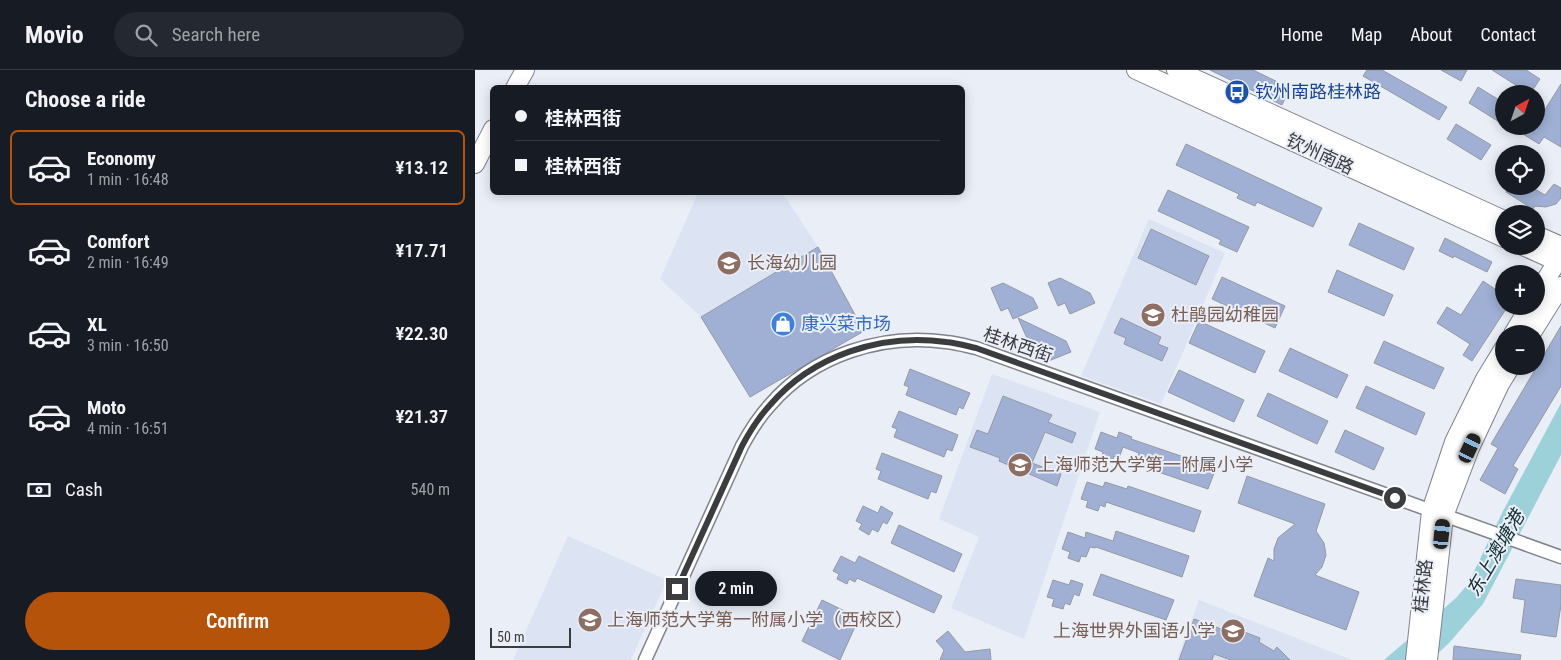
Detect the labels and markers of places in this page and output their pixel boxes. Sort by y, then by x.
bus stop icon: 钦州南路桂林路 [1224,79,1250,105]
place label: 钦州南路桂林路 [1255,81,1381,102]
school or university icon: 长海幼儿园 [716,250,742,276]
place label: 长海幼儿园 [747,252,837,273]
school or university icon: 杜鹃园幼稚园 [1140,302,1166,328]
place label: 杜鹃园幼稚园 [1171,304,1279,325]
shop icon: 康兴菜市场 [770,311,796,337]
place label: 康兴菜市场 [801,313,891,334]
school or university icon: 上海师范大学第一附属小学 [1007,452,1033,478]
place label: 上海师范大学第一附属小学 [1037,454,1253,475]
school or university icon: 上海师范大学第一附属小学（西校区） [577,607,603,633]
place label: 上海师范大学第一附属小学（西校区） [607,609,913,630]
school or university icon: 上海世界外国语小学 [1220,618,1246,644]
place label: 上海世界外国语小学 [1053,620,1215,641]

